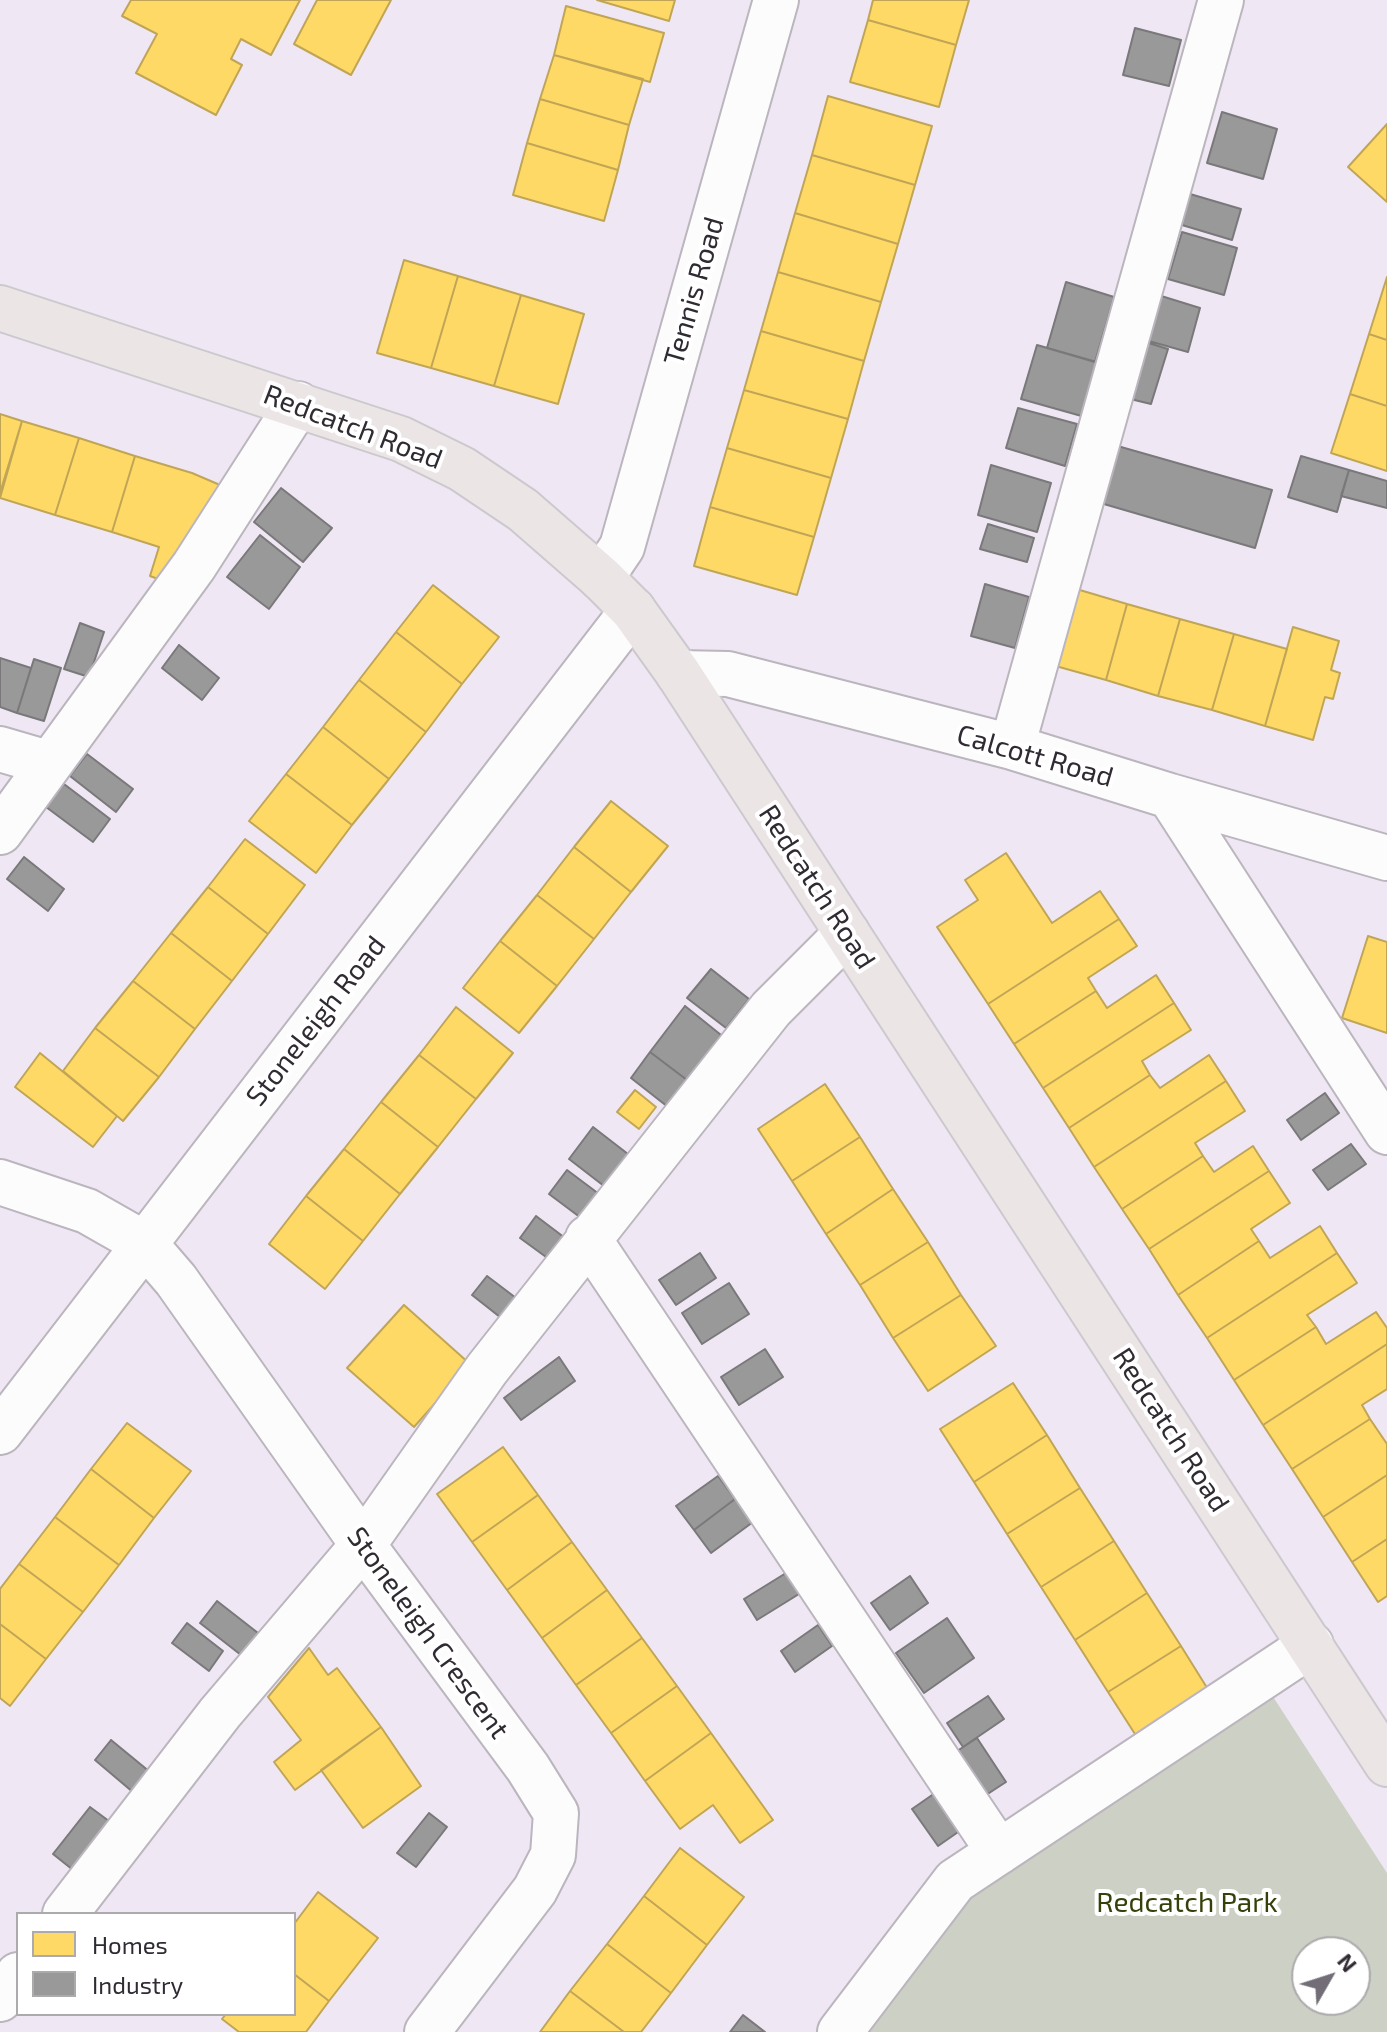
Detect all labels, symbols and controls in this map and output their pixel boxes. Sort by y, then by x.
street label: Tennis Road [657,213,731,369]
street label: Redcatch Road [259,378,447,476]
street label: Calcott Road [953,718,1117,794]
street label: Redcatch Road [752,799,882,975]
street label: Stoneleigh Road [239,929,393,1113]
street label: Redcatch Road [1106,1342,1236,1518]
street label: Stoneleigh Crescent [340,1521,516,1745]
park label: Redcatch Park [1096,1886,1278,1920]
legend [16,1912,296,2016]
text: Homes [92,1930,168,1959]
north arrow [1291,1936,1371,2016]
text: N [1333,1948,1363,1977]
text: Industry [92,1970,183,1999]

